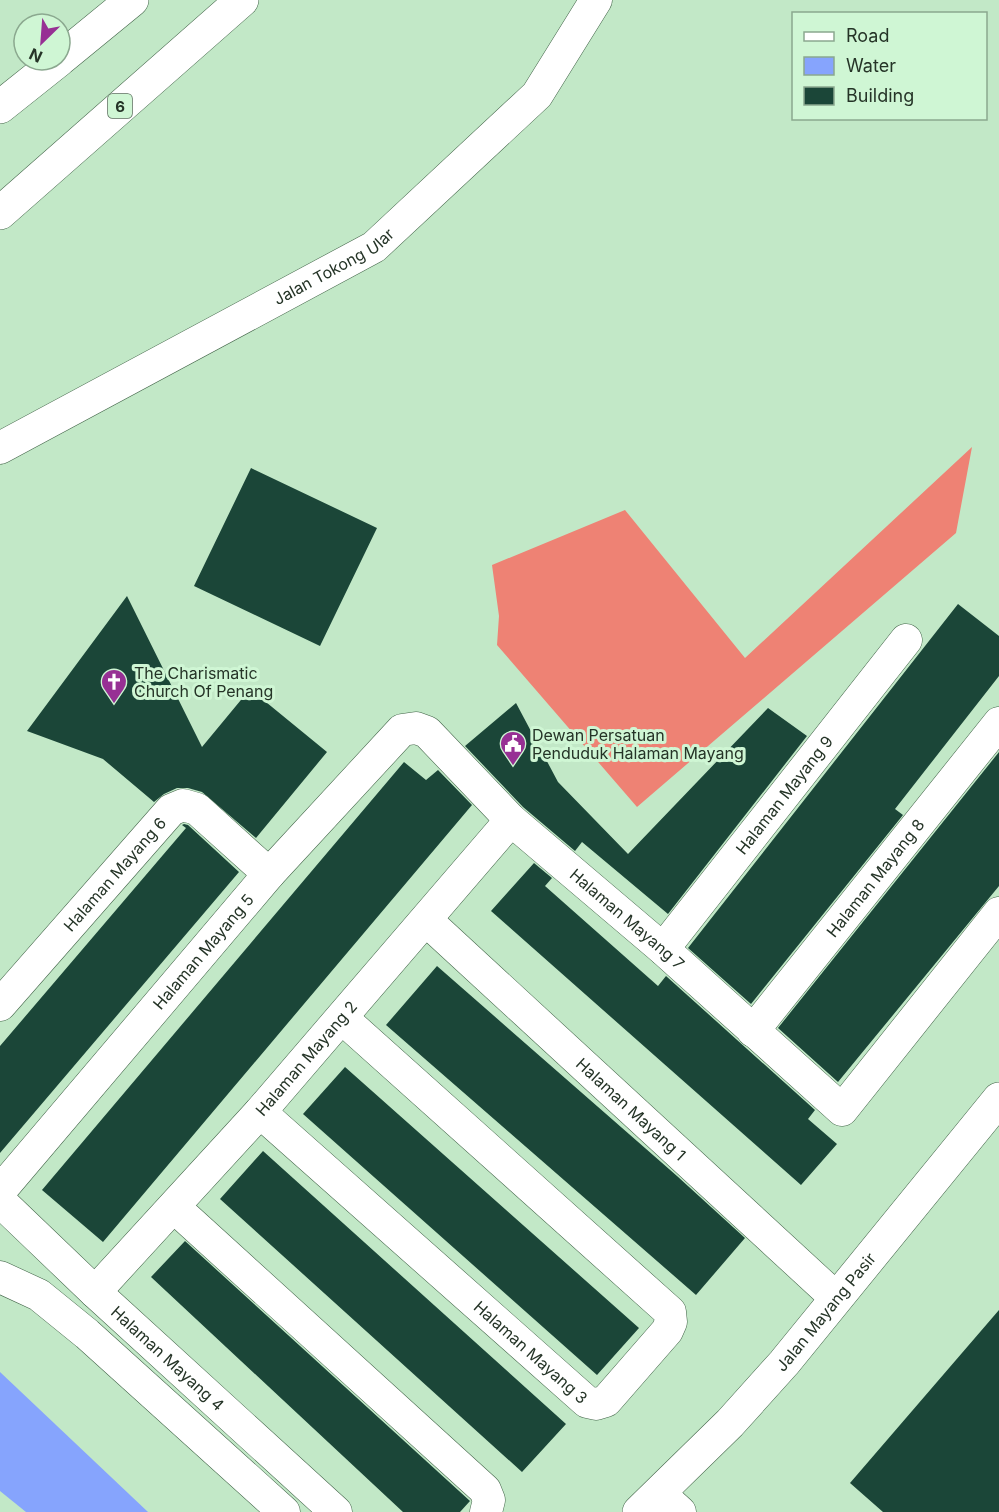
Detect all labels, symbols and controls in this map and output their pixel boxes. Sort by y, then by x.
north arrow [12,12,72,72]
legend [792,12,987,120]
text: Road [846,25,889,46]
text: N [26,44,45,67]
text: Water [846,55,896,76]
text: Building [846,85,914,106]
road number: 6 [108,94,132,118]
street label: Jalan Tokong Ular [270,224,398,309]
place label: The Charismatic Church Of Penang [134,663,273,701]
church icon: The Charismatic Church Of Penang [99,667,129,705]
place label: Dewan Persatuan Penduduk Halaman Mayang [532,725,744,763]
public building icon: Dewan Persatuan Penduduk Halaman Mayang [498,729,528,767]
street label: Halaman Mayang 9 [731,732,837,858]
street label: Halaman Mayang 6 [59,813,170,935]
street label: Halaman Mayang 8 [822,815,929,941]
street label: Halaman Mayang 7 [566,864,689,974]
street label: Halaman Mayang 5 [149,890,258,1013]
street label: Halaman Mayang 2 [251,997,361,1120]
street label: Halaman Mayang 1 [572,1054,690,1165]
street label: Jalan Mayang Pasir [771,1248,880,1375]
street label: Halaman Mayang 3 [470,1296,592,1408]
street label: Halaman Mayang 4 [107,1302,228,1415]

